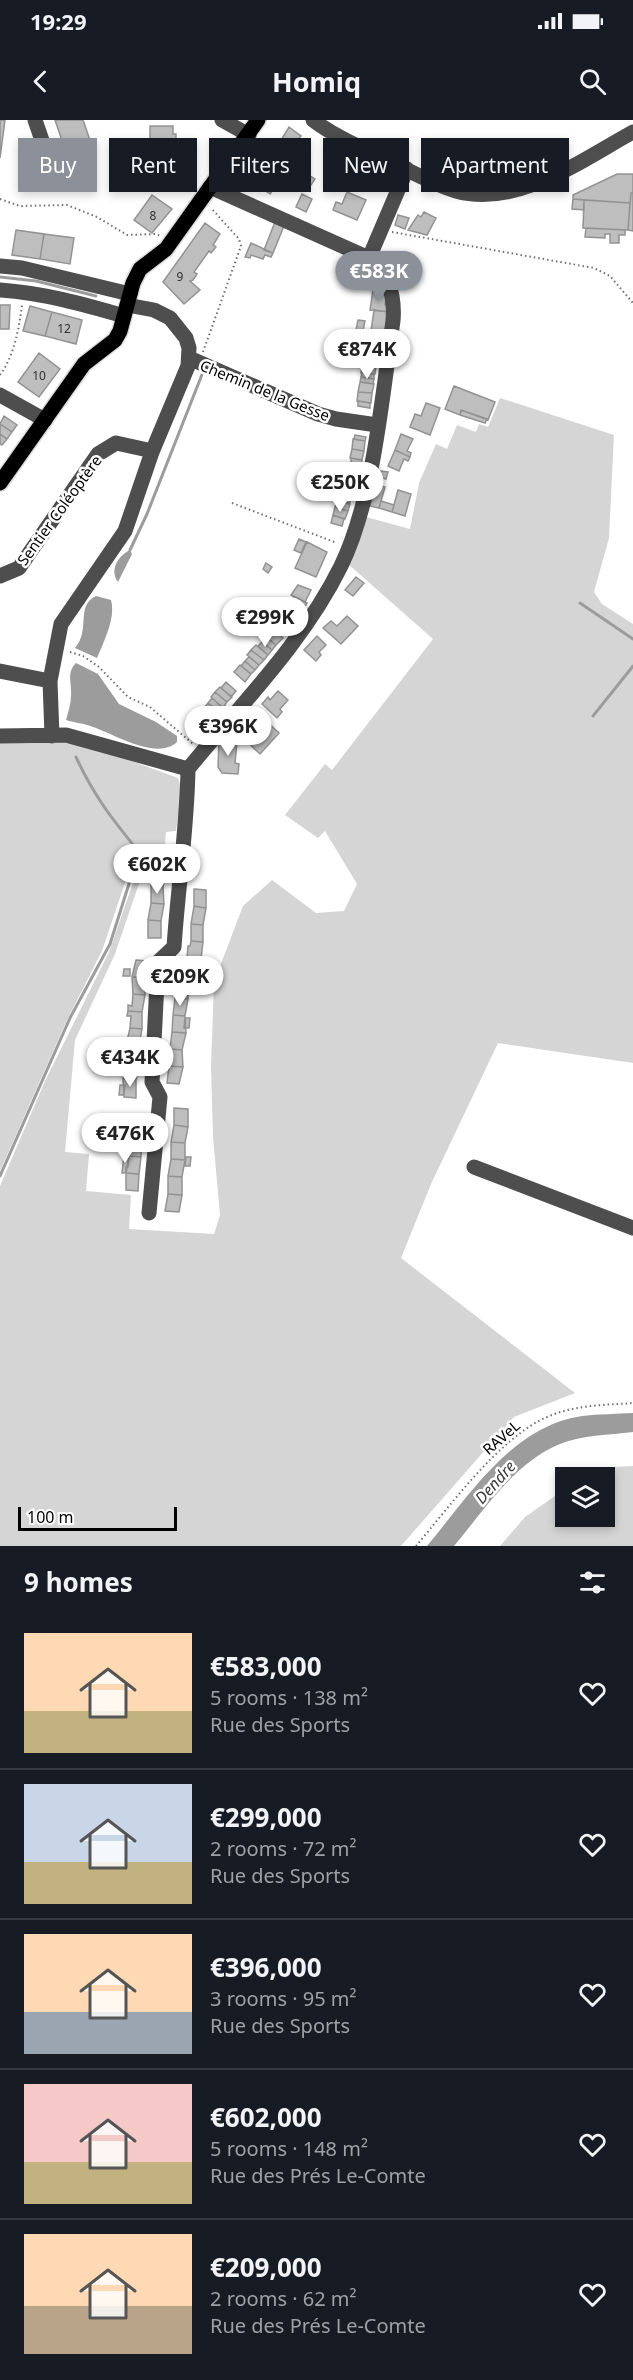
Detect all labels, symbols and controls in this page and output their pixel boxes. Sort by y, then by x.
text: 19:29 [30,6,87,36]
text: Homiq [272,63,361,100]
icon: back [24,65,57,98]
icon: search [576,65,609,98]
chip: Buy [18,138,97,192]
chip: Rent [109,138,197,192]
chip: Filters [209,138,311,192]
chip: New [323,138,409,192]
chip: Apartment [421,138,569,192]
house number: 8 [150,207,157,224]
pin: €583K [337,251,421,302]
text: €583K [349,257,409,284]
house number: 9 [177,268,184,285]
house number: 12 [57,320,71,337]
pin: €874K [325,329,409,380]
text: €874K [337,335,397,362]
street label: Chemin de la Gesse [197,355,333,425]
house number: 10 [32,367,46,384]
street label: Sentier Coléoptère [12,451,106,569]
pin: €250K [298,462,382,513]
text: €250K [310,468,370,495]
pin: €299K [223,597,307,648]
text: €299K [235,603,295,630]
pin: €396K [186,706,270,757]
text: €396K [198,712,258,739]
pin: €602K [115,844,199,895]
text: €602K [127,850,187,877]
pin: €209K [138,956,222,1007]
text: €209K [150,962,210,989]
pin: €434K [88,1037,172,1088]
text: €434K [100,1043,160,1070]
pin: €476K [83,1113,167,1164]
text: €476K [95,1119,155,1146]
street label: RAVeL [478,1415,524,1459]
water label: Dendre [470,1456,520,1508]
map controls [555,1467,615,1527]
button: layers [555,1467,615,1527]
scale bar [18,1504,177,1532]
text: 100 m [27,1506,74,1528]
text: 9 homes [24,1564,133,1600]
icon: filters [576,1566,609,1599]
text: €583,000 [210,1648,322,1684]
icon: home [72,1657,144,1729]
icon: heart [576,1677,609,1710]
text: 5 rooms · 138 m² [210,1684,368,1711]
text: Rue des Sports [210,1711,350,1738]
text: €299,000 [210,1799,322,1835]
icon: home [72,1808,144,1880]
icon: heart [576,1828,609,1861]
text: 2 rooms · 72 m² [210,1835,357,1862]
text: Rue des Sports [210,1862,350,1889]
text: €396,000 [210,1949,322,1985]
icon: home [72,1958,144,2030]
icon: heart [576,1978,609,2011]
text: 3 rooms · 95 m² [210,1985,357,2012]
text: Rue des Sports [210,2012,350,2039]
text: €602,000 [210,2099,322,2135]
icon: home [72,2108,144,2180]
icon: heart [576,2128,609,2161]
text: 5 rooms · 148 m² [210,2135,368,2162]
text: Rue des Prés Le-Comte [210,2162,426,2189]
text: €209,000 [210,2249,322,2285]
icon: home [72,2258,144,2330]
icon: heart [576,2278,609,2311]
text: 2 rooms · 62 m² [210,2285,357,2312]
text: Rue des Prés Le-Comte [210,2312,426,2339]

